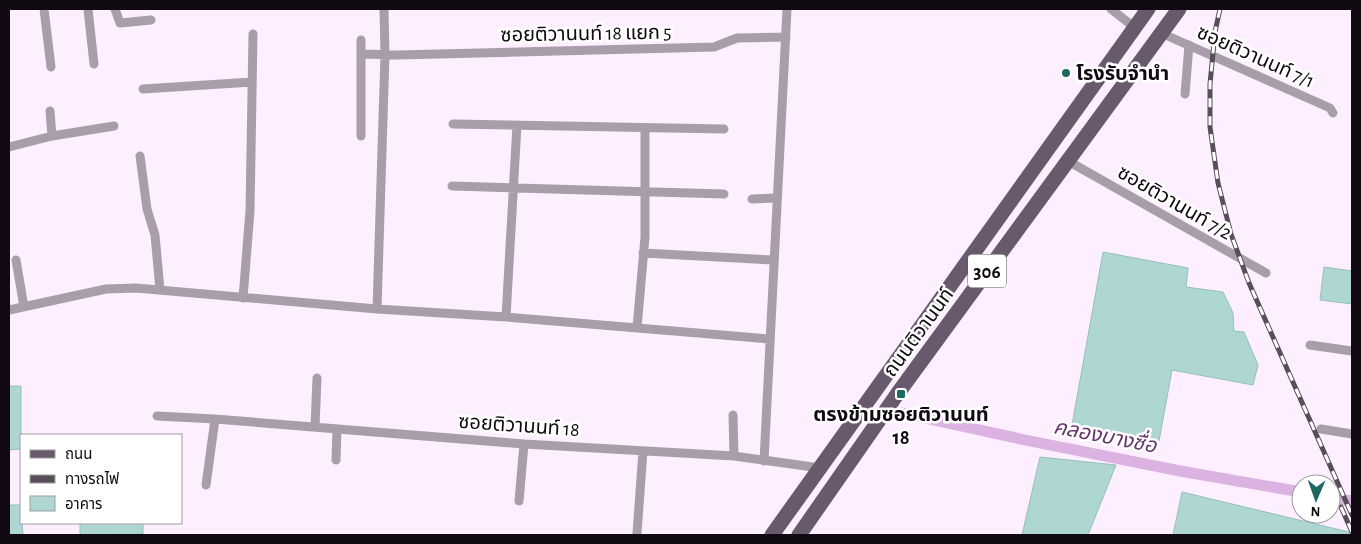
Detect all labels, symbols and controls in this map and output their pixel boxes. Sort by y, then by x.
street label: ซอยติวานนท์ 7/1 [1194,22,1317,92]
street label: ซอยติวานนท์ 18 แยก 5 [500,23,672,45]
place label: โรงรับจำนำ [1076,64,1169,84]
marker: โรงรับจำนำ [1060,67,1072,79]
street label: ซอยติวานนท์ 7/2 [1114,162,1235,244]
road number: 306 [968,255,1006,288]
street label: ถนนติวานนท์ [880,285,957,381]
marker: ตรงข้ามซอยติวานนท์ 18 [895,388,907,400]
place label: ตรงข้ามซอยติวานนท์ 18 [813,404,989,448]
water label: คลองบางซื่อ [1052,411,1160,457]
street label: ซอยติวานนท์ 18 [458,412,580,440]
legend [20,434,182,524]
text: ถนน [65,447,92,462]
text: ทางรถไฟ [65,471,119,487]
north arrow [1291,474,1341,524]
text: อาคาร [65,497,102,512]
text: N [1310,504,1321,518]

